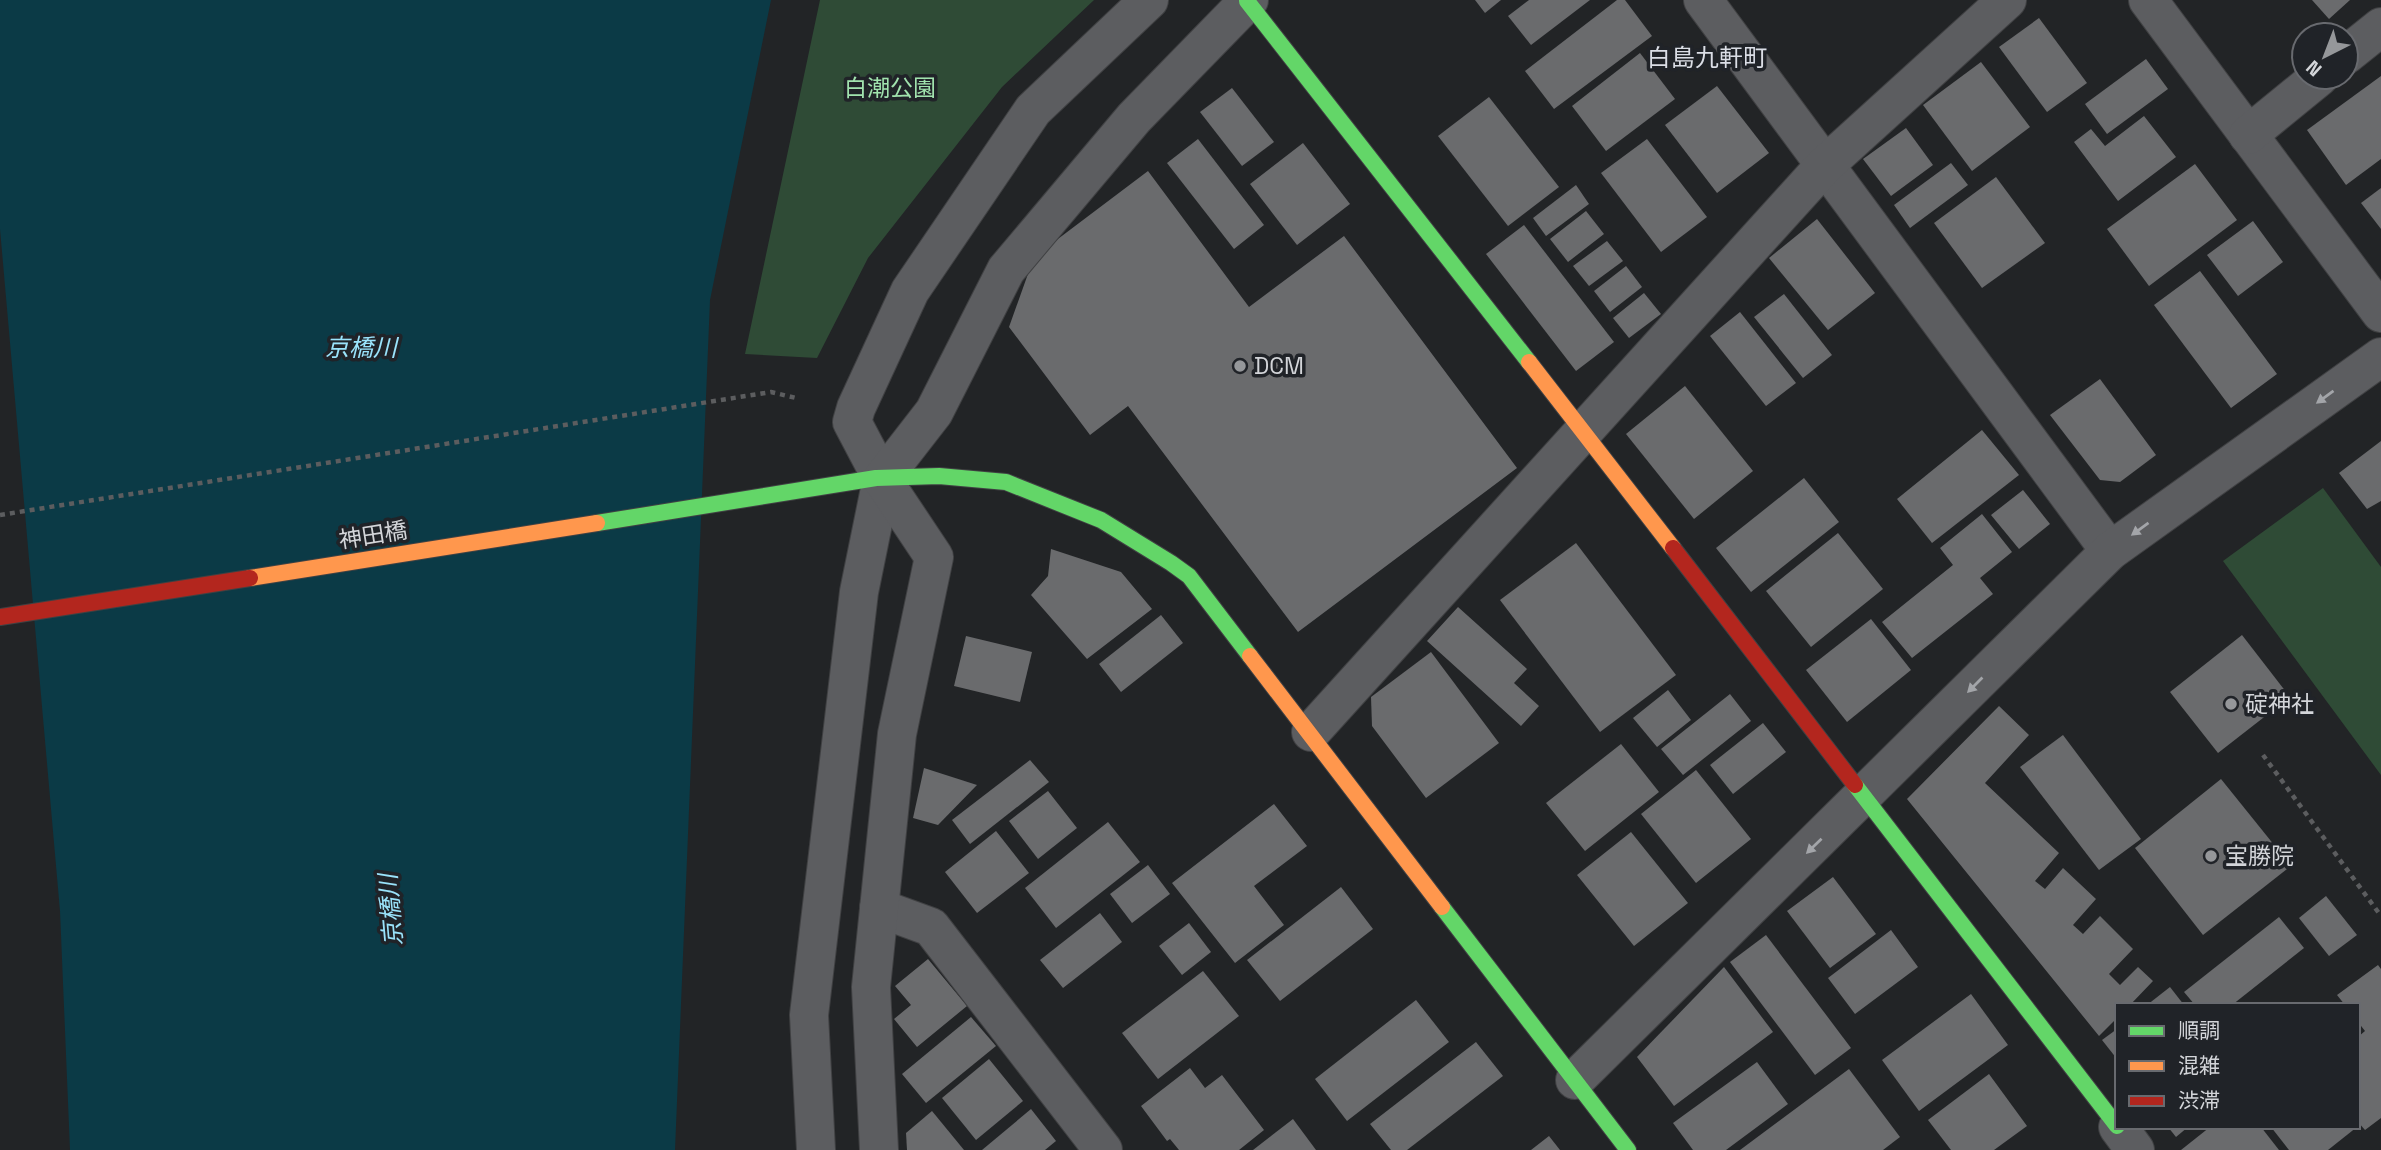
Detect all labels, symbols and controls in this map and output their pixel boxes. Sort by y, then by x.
north arrow [2290,21,2360,91]
district label: 白島九軒町 [1647,42,1767,73]
text: N [2301,55,2327,82]
park label: 白潮公園 [844,73,936,103]
water label: 京橋川 [325,332,400,363]
place label: DCM [1254,351,1304,381]
marker: DCM [1232,358,1248,374]
one-way arrow [2316,390,2334,404]
street label: 神田橋 [337,515,409,555]
one-way arrow [2131,522,2149,536]
one-way arrow [1967,677,1984,694]
place label: 碇神社 [2245,689,2314,719]
marker: 碇神社 [2223,696,2239,712]
one-way arrow [1806,837,1823,853]
place label: 宝勝院 [2225,841,2294,871]
marker: 宝勝院 [2203,848,2219,864]
water label: 京橋川 [372,870,409,947]
legend [2115,1003,2360,1129]
text: 順調 [2178,1017,2220,1044]
text: 混雑 [2178,1052,2220,1079]
text: 渋滞 [2178,1087,2220,1114]

